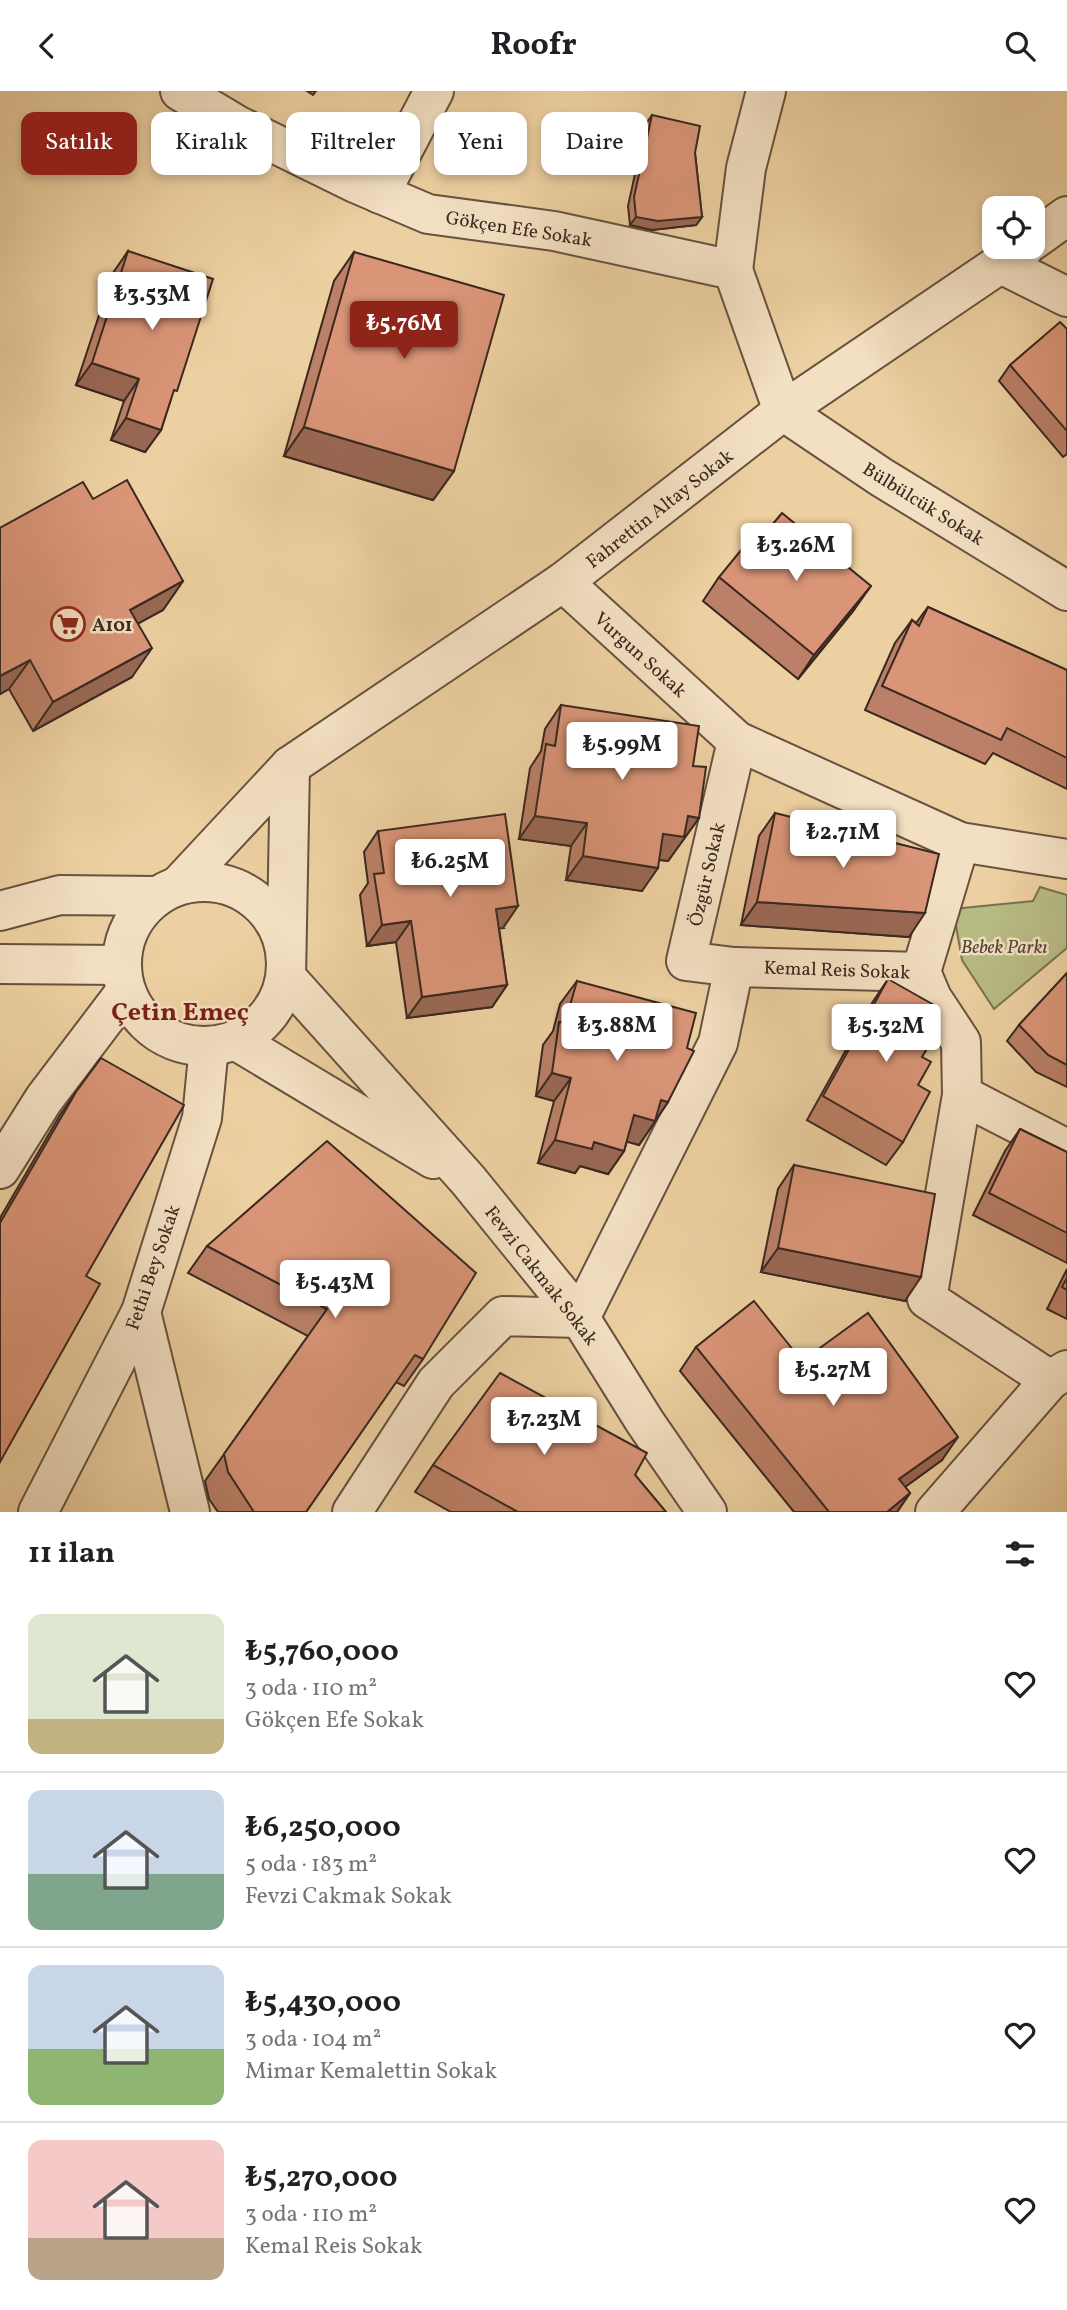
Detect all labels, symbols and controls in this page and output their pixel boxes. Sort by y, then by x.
text: Roofr [490,24,577,68]
icon: back [28,27,66,65]
icon: search [1001,27,1039,65]
chip: Satılık [21,112,137,175]
chip: Kiralık [151,112,272,175]
chip: Filtreler [286,112,420,175]
chip: Yeni [434,112,527,175]
chip: Daire [541,112,648,175]
map controls [982,196,1045,259]
button: locate [982,196,1045,259]
street label: Gökçen Efe Sokak [444,206,594,254]
pin: ₺3.53M [95,273,209,332]
text: ₺3.53M [114,279,190,311]
pin: ₺5.76M [347,301,461,361]
text: ₺5.76M [366,308,442,340]
street label: Fahrettin Altay Sokak [581,444,739,575]
street label: Bülbülcük Sokak [857,457,989,553]
pin: ₺3.26M [739,524,853,583]
text: ₺3.26M [757,530,835,562]
supermarket icon: A101 [49,605,87,643]
street label: Vurgun Sokak [588,607,692,704]
place label: A101 [92,613,133,639]
pin: ₺5.99M [565,723,679,782]
text: ₺5.99M [583,729,661,761]
pin: ₺2.71M [786,811,900,870]
text: ₺2.71M [806,817,880,849]
street label: Özgür Sokak [683,820,733,929]
pin: ₺6.25M [393,839,507,899]
text: ₺6.25M [411,846,489,878]
park label: Bebek Parkı [961,935,1047,961]
street label: Kemal Reis Sokak [763,955,911,987]
district label: Çetin Emeç [111,995,249,1031]
pin: ₺3.88M [560,1003,674,1063]
pin: ₺5.32M [829,1005,943,1064]
text: ₺3.88M [577,1010,657,1042]
text: ₺5.32M [848,1011,924,1043]
street label: Fevzi Cakmak Sokak [478,1201,603,1352]
street label: Fethi Bey Sokak [120,1202,188,1334]
pin: ₺5.43M [278,1261,392,1320]
text: ₺5.43M [296,1267,374,1299]
pin: ₺5.27M [776,1349,890,1408]
text: ₺5.27M [795,1355,871,1387]
pin: ₺7.23M [487,1397,601,1457]
text: ₺7.23M [507,1404,581,1436]
text: 11 ilan [28,1533,115,1575]
icon: filters [1001,1535,1039,1573]
text: ₺5,760,000 [245,1631,399,1673]
icon: home [84,1642,168,1726]
icon: heart [1001,1665,1039,1703]
text: 3 oda · 110 m² [245,1673,377,1705]
text: Gökçen Efe Sokak [245,1705,424,1737]
text: ₺6,250,000 [245,1807,401,1849]
icon: home [84,1818,168,1902]
icon: heart [1001,1841,1039,1879]
text: 5 oda · 183 m² [245,1849,377,1881]
text: Fevzi Cakmak Sokak [245,1881,452,1913]
text: ₺5,430,000 [245,1982,401,2024]
icon: home [84,1993,168,2077]
icon: heart [1001,2016,1039,2054]
text: 3 oda · 104 m² [245,2024,381,2056]
text: Mimar Kemalettin Sokak [245,2056,497,2088]
text: ₺5,270,000 [245,2157,398,2199]
icon: home [84,2168,168,2252]
icon: heart [1001,2191,1039,2229]
text: 3 oda · 110 m² [245,2199,377,2231]
text: Kemal Reis Sokak [245,2231,423,2263]

